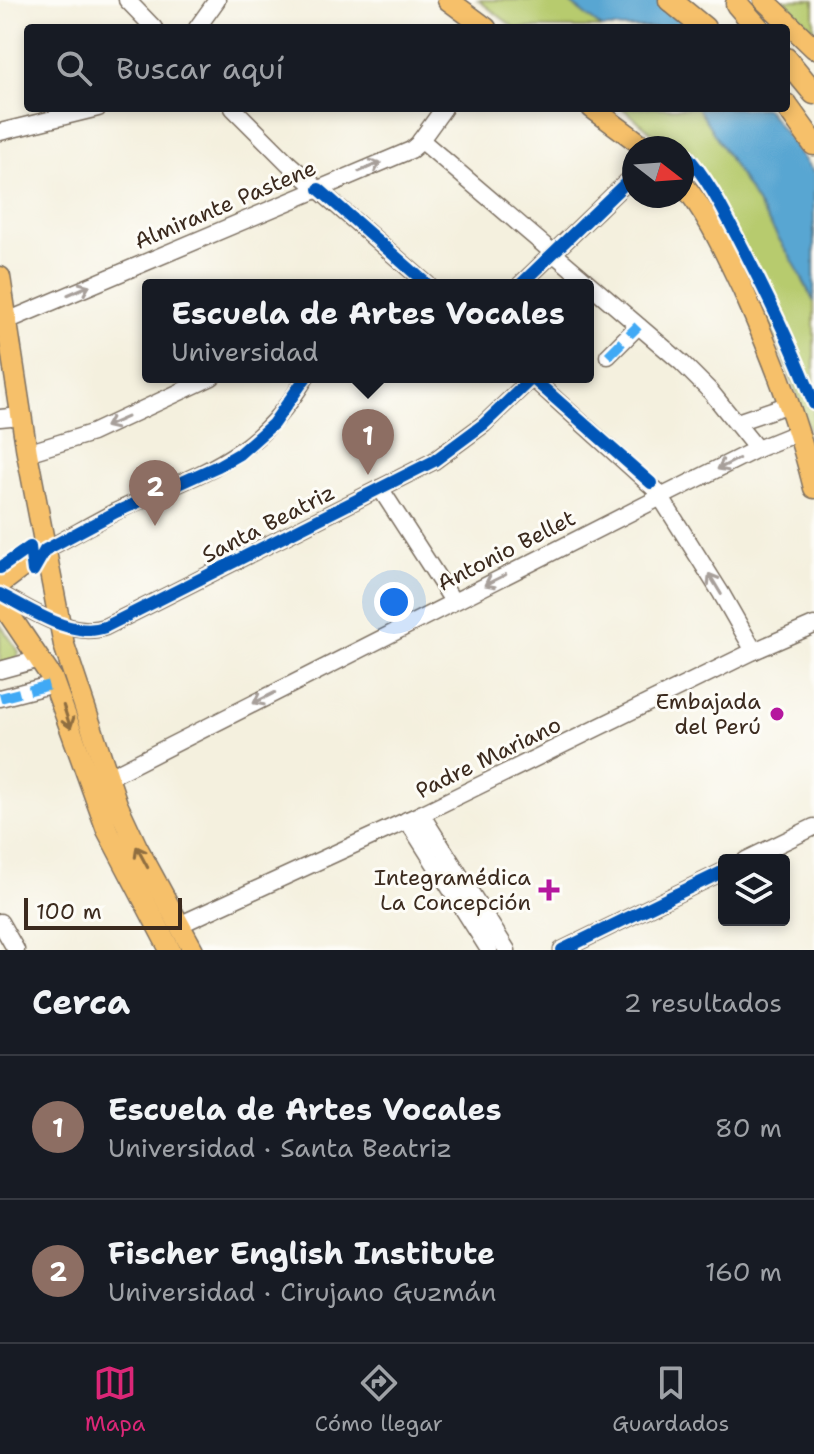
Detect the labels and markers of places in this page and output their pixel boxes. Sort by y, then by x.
pin: 1 [342,409,394,475]
pin: 2 [129,460,181,526]
place label: Embajada del Perú [656,687,761,741]
marker: Embajada del Perú [768,705,786,723]
place label: Integramédica La Concepción [374,863,531,917]
marker: Integramédica La Concepción [538,879,560,901]

